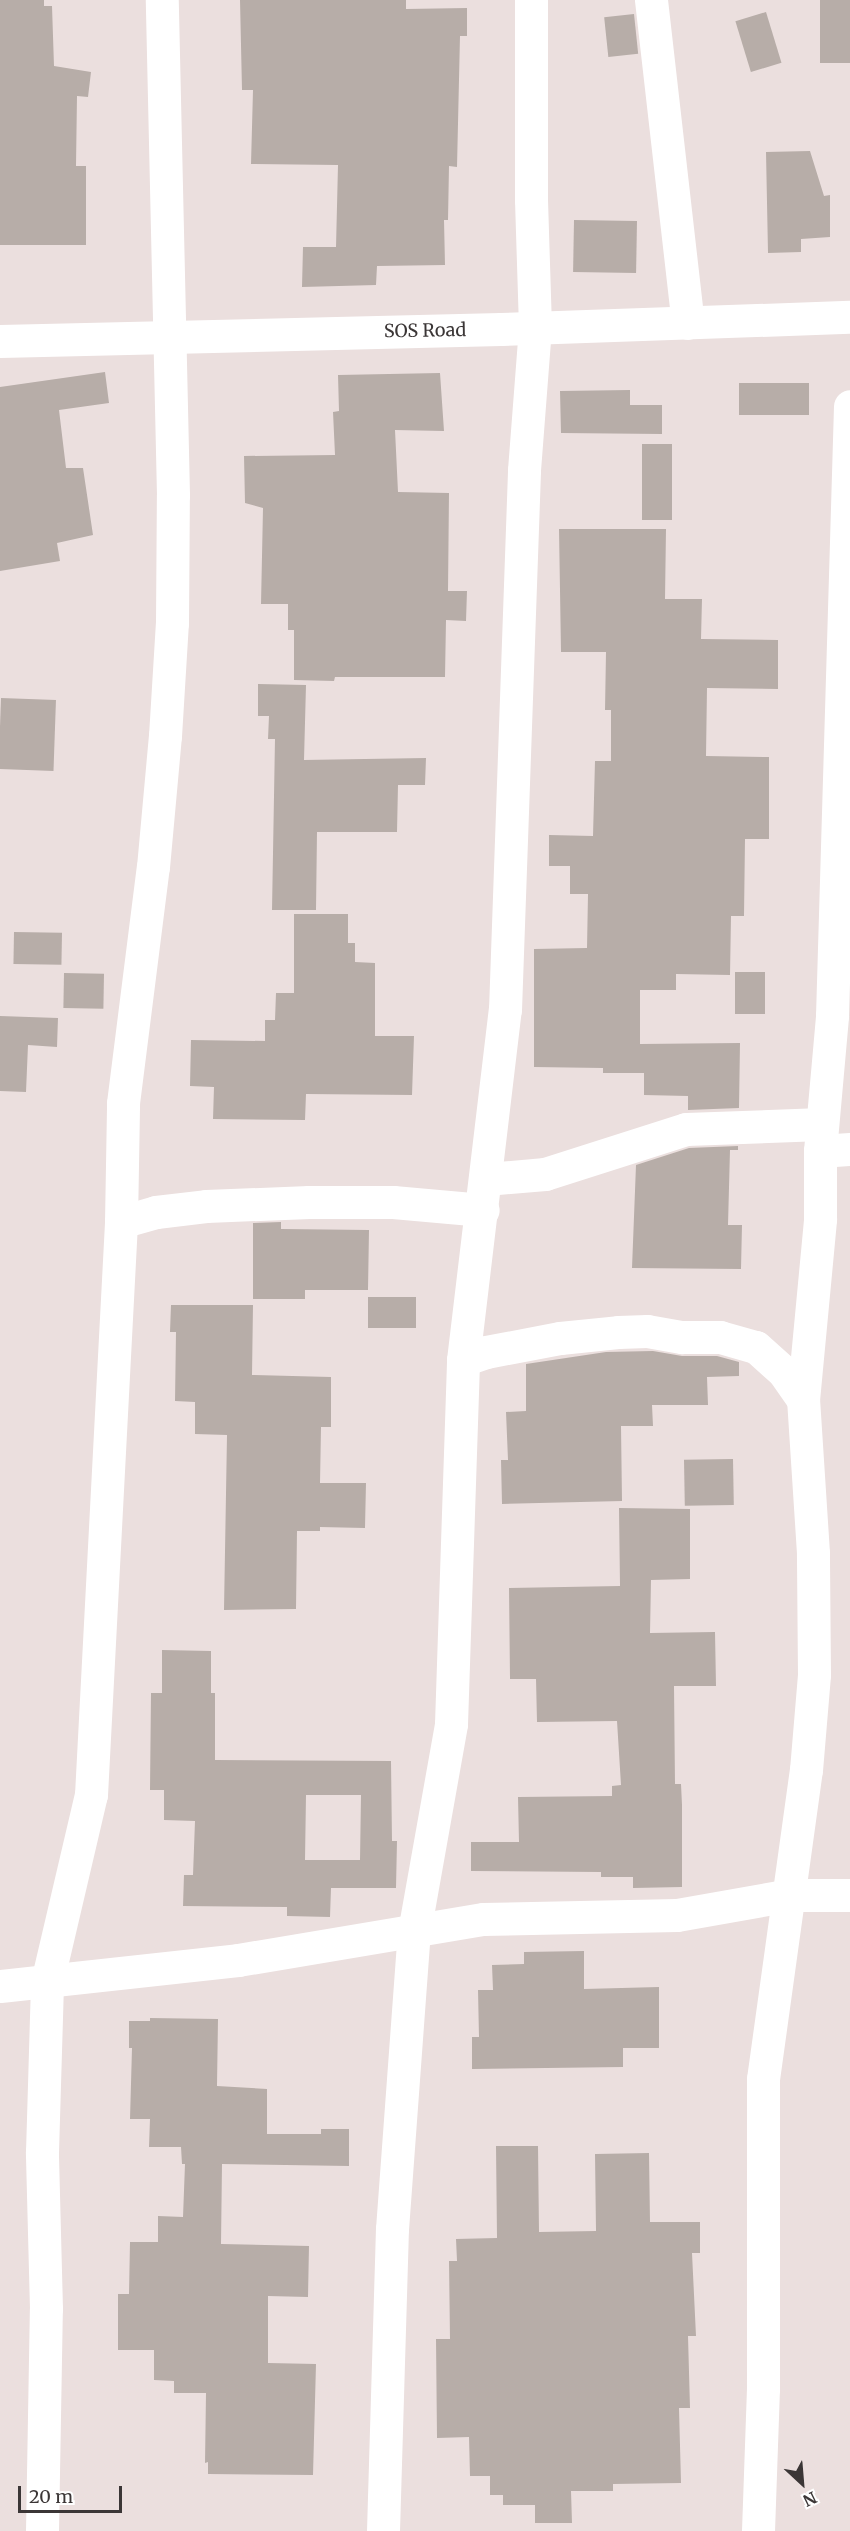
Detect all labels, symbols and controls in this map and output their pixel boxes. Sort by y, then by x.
street label: SOS Road [384,319,466,343]
north arrow [772,2453,832,2513]
scale bar [21,2474,124,2512]
text: 20 m [29,2485,73,2508]
text: N [800,2487,820,2511]

